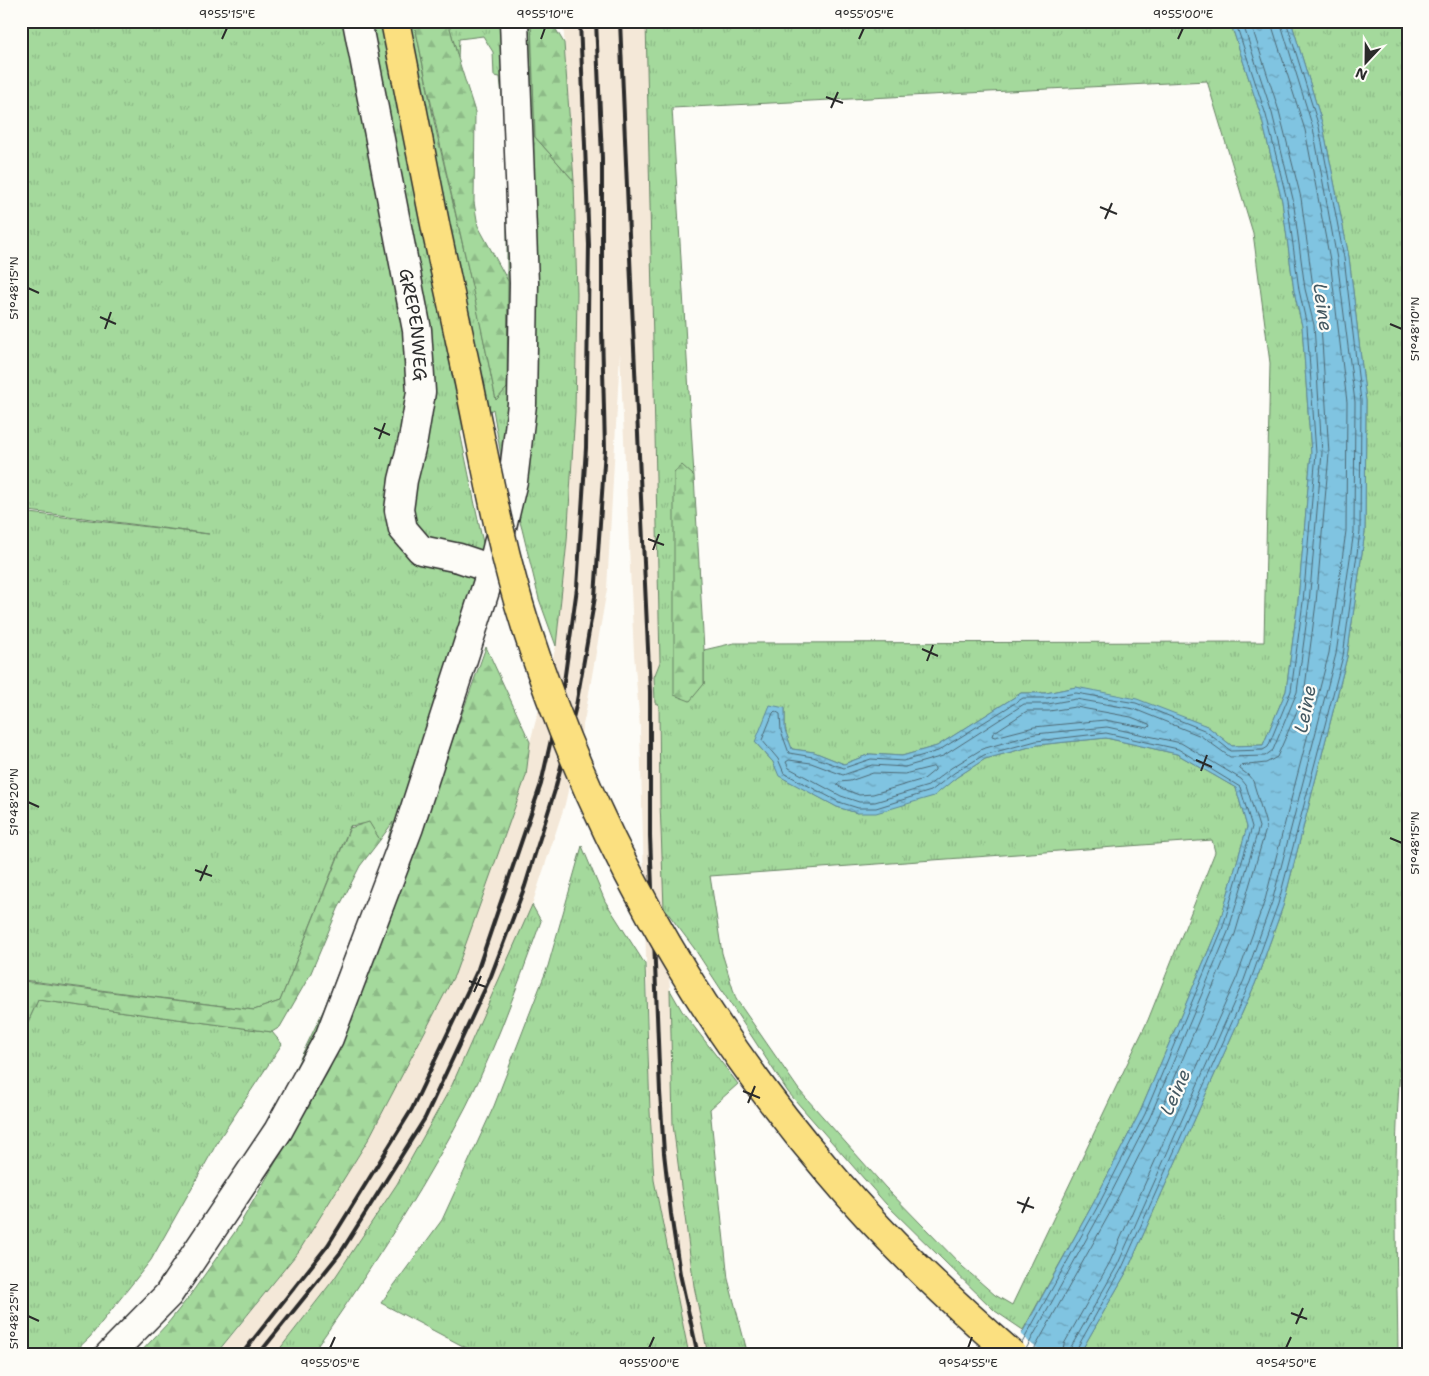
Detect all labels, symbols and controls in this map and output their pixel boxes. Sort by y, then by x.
text: 9°55'15"E [199,6,255,22]
text: 9°55'10"E [516,6,574,22]
text: 9°55'05"E [834,6,894,22]
text: 9°55'00"E [1153,6,1213,22]
north arrow [1342,38,1392,88]
text: N [1353,64,1370,84]
text: 51°48'15"N [6,256,22,320]
street label: GREPENWEG [393,266,432,382]
water label: Leine [1307,281,1339,333]
text: 51°48'10"N [1407,297,1423,361]
water label: Leine [1288,683,1322,735]
text: 51°48'20"N [6,768,22,836]
text: 51°48'15"N [1407,811,1423,875]
water label: Leine [1154,1065,1196,1119]
text: 51°48'25"N [6,1283,22,1349]
text: 9°55'05"E [300,1355,360,1371]
text: 9°55'00"E [619,1355,679,1371]
text: 9°54'55"E [938,1355,998,1371]
text: 9°54'50"E [1256,1355,1316,1371]

